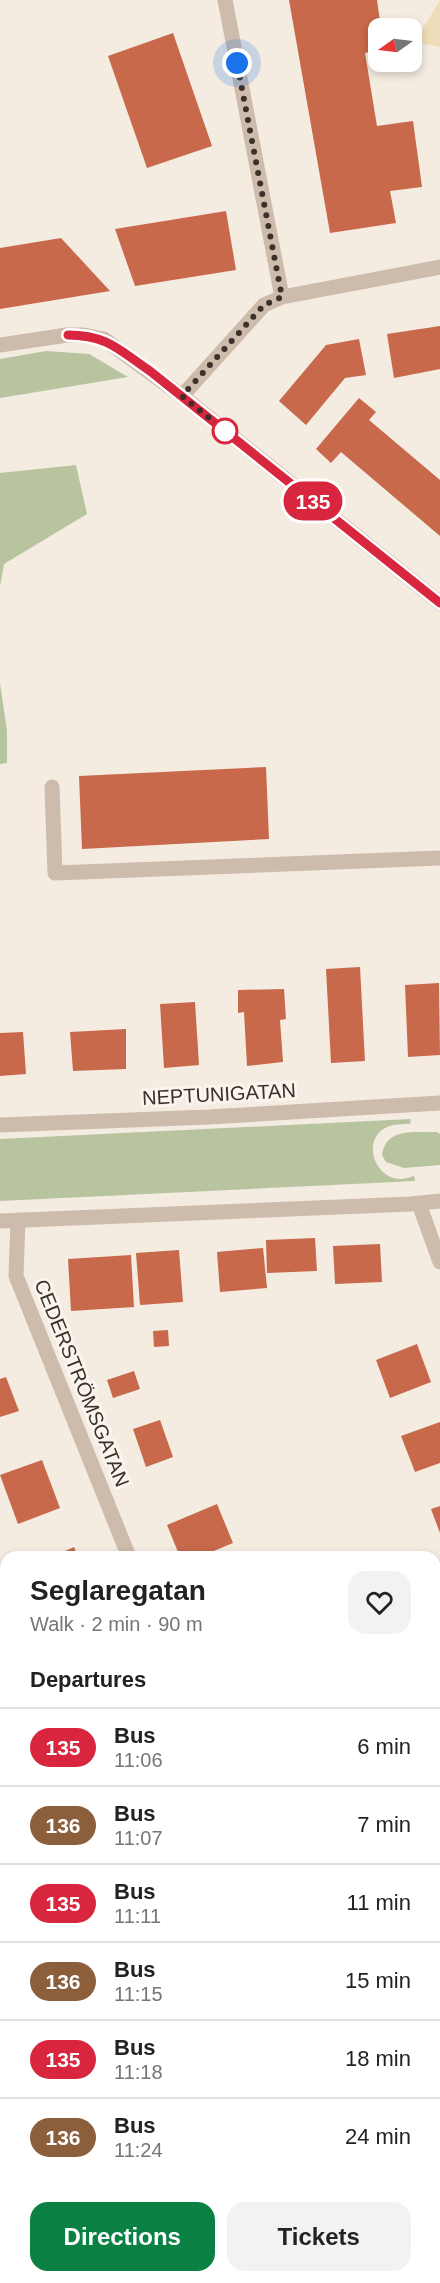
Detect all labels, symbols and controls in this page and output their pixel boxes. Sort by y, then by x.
north arrow [368,18,422,72]
map controls [368,18,422,72]
your location [222,48,252,78]
unlabelled marker [212,418,238,444]
line badge: 135 [278,482,348,520]
text: 135 [295,490,331,513]
street label: NEPTUNIGATAN [142,1079,296,1109]
street label: CEDERSTRÖMSGATAN [30,1276,134,1490]
button: heart [348,1571,411,1634]
text: Seglaregatan [30,1575,206,1606]
text: Walk · 2 min · 90 m [30,1613,203,1635]
text: Departures [30,1667,146,1692]
text: Bus [114,1723,156,1748]
text: 6 min [357,1734,411,1759]
text: 135 [45,1736,81,1759]
text: 11:06 [114,1749,163,1771]
text: Bus [114,1801,156,1826]
text: 7 min [357,1812,411,1837]
text: 136 [45,1814,81,1837]
text: 11:07 [114,1827,163,1849]
text: Bus [114,1879,156,1904]
text: 11 min [347,1890,411,1915]
text: 135 [45,1892,81,1915]
text: 11:11 [114,1905,161,1927]
text: Bus [114,1957,156,1982]
text: 15 min [345,1968,411,1993]
text: 136 [45,1970,81,1993]
text: 11:15 [114,1983,163,2005]
text: Bus [114,2035,156,2060]
text: 18 min [345,2046,411,2071]
text: 135 [45,2048,81,2071]
text: 11:18 [114,2061,163,2083]
text: Bus [114,2113,156,2138]
text: 24 min [345,2124,411,2149]
text: 136 [45,2126,81,2149]
text: 11:24 [114,2139,163,2161]
button: Directions [30,2202,215,2271]
button: Tickets [227,2202,411,2271]

